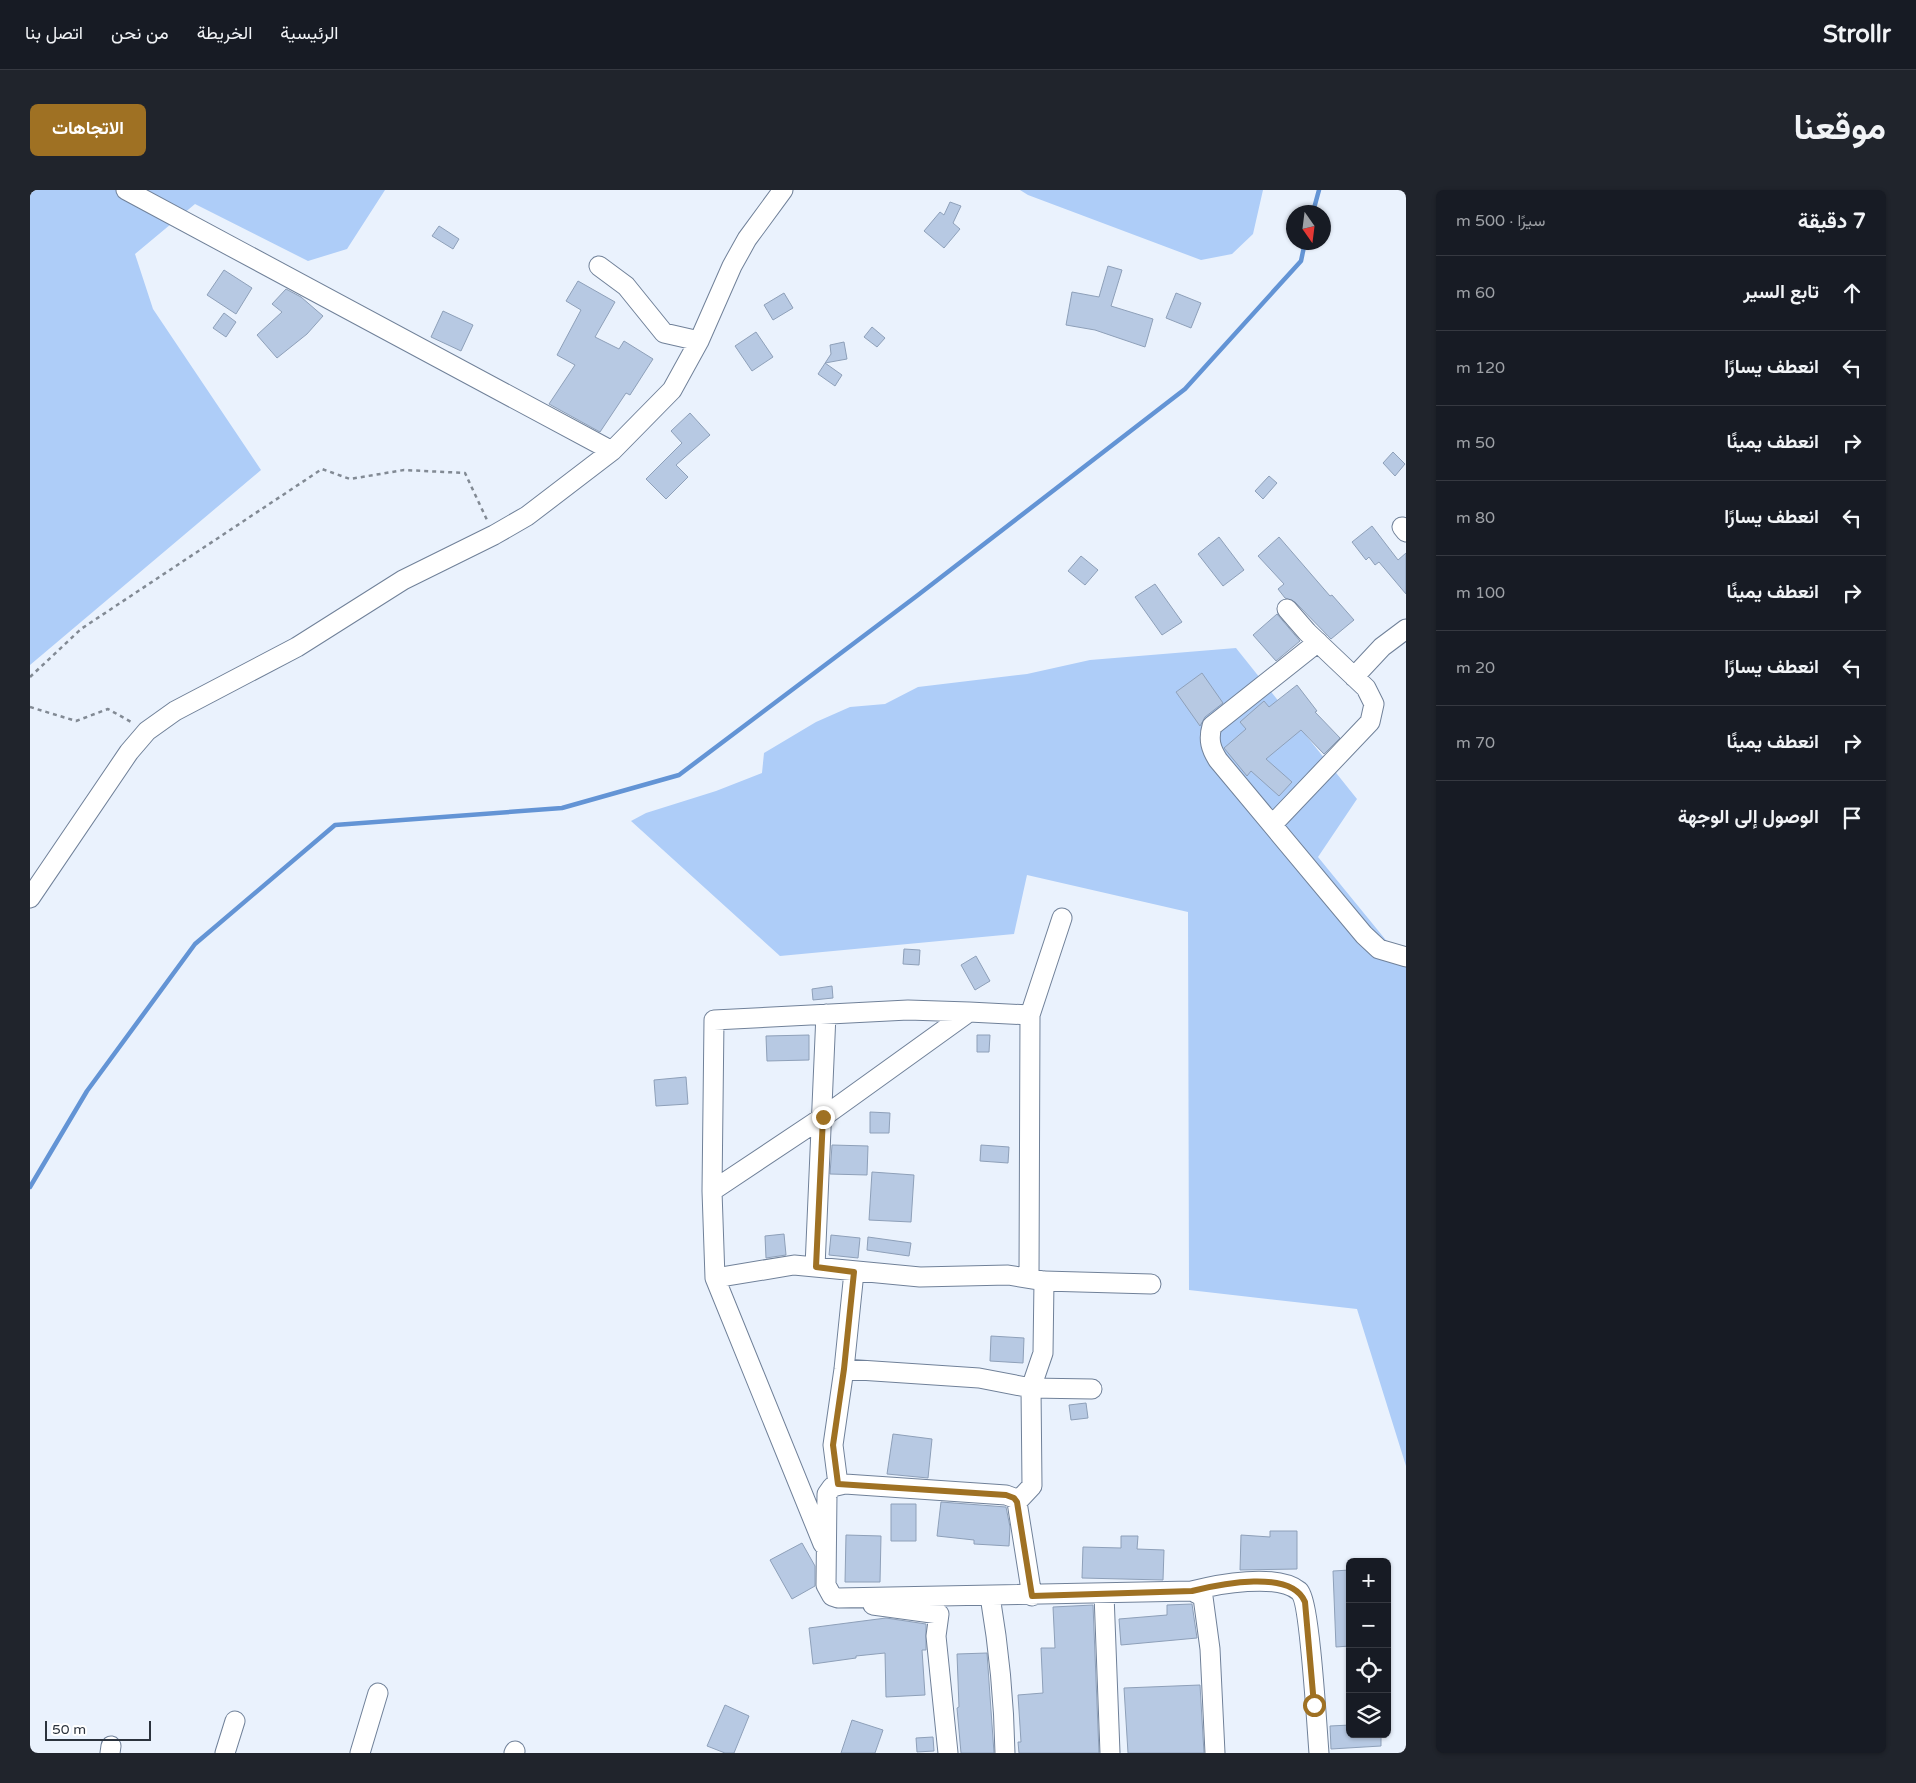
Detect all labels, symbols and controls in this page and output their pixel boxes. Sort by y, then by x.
text: Strollr [1823,20,1891,49]
text: اتصل بنا [25,22,83,44]
text: من نحن [111,22,169,44]
text: الخريطة [197,22,252,44]
text: الرئيسية [280,22,339,44]
button: الاتجاهات [30,104,146,156]
text: موقعنا [1793,107,1886,149]
north arrow [1286,205,1331,250]
text: 7 دقيقة [1798,209,1866,234]
text: سيرًا · 500 m [1456,211,1545,231]
icon: ahead [1838,279,1866,307]
text: تابع السير [1743,281,1819,303]
text: 60 m [1456,283,1495,303]
icon: left [1838,354,1866,382]
text: انعطف يسارًا [1724,356,1819,378]
text: 120 m [1456,358,1505,378]
icon: right [1838,429,1866,457]
text: انعطف يمينًا [1726,431,1819,453]
text: 50 m [1456,433,1495,453]
icon: left [1838,504,1866,532]
text: انعطف يسارًا [1724,506,1819,528]
text: 80 m [1456,508,1495,528]
icon: right [1838,579,1866,607]
text: انعطف يمينًا [1726,581,1819,603]
text: 100 m [1456,583,1505,603]
icon: left [1838,654,1866,682]
text: انعطف يسارًا [1724,656,1819,678]
text: 20 m [1456,658,1495,678]
icon: right [1838,729,1866,757]
text: انعطف يمينًا [1726,731,1819,753]
text: 70 m [1456,733,1495,753]
icon: arrive [1838,804,1866,832]
text: الوصول إلى الوجهة [1678,806,1819,828]
route end [812,1106,835,1129]
map controls [1346,1558,1391,1738]
button: + [1346,1558,1391,1603]
button: − [1346,1603,1391,1648]
button: locate [1346,1648,1391,1693]
button: layers [1346,1693,1391,1738]
route start [1303,1694,1326,1717]
scale bar [45,1718,151,1741]
text: 50 m [52,1721,86,1738]

